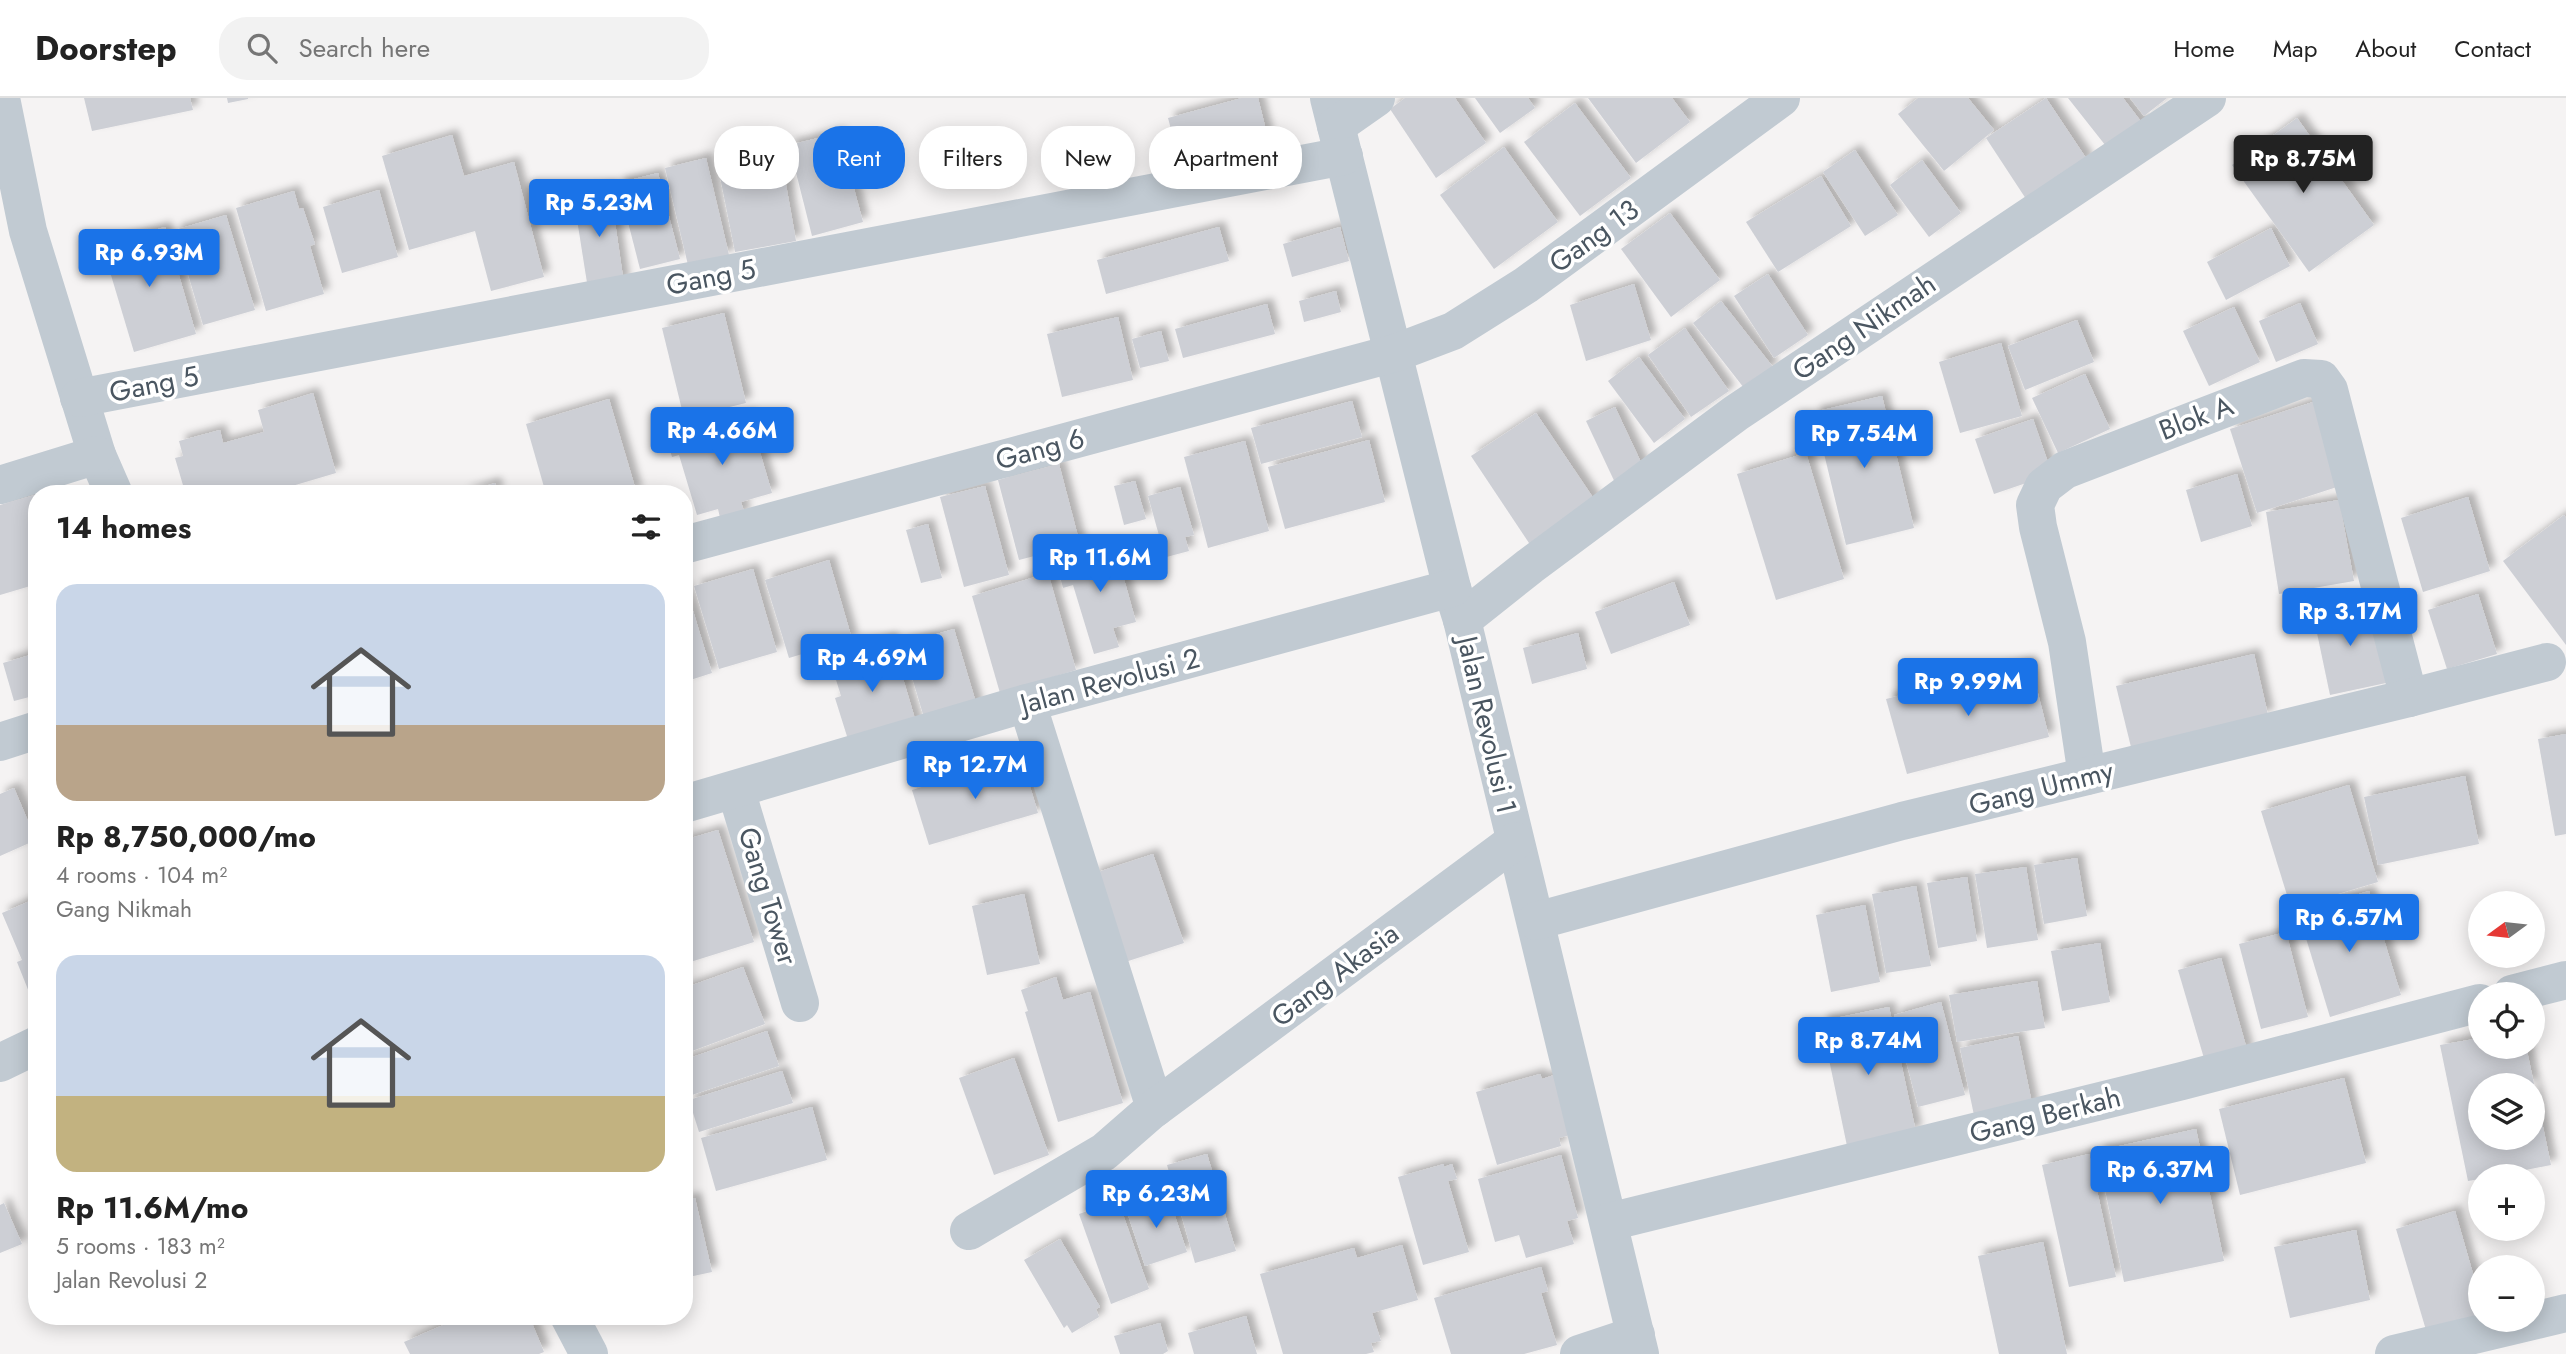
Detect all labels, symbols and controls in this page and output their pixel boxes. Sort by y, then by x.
search box [219,17,709,80]
text: Doorstep [35,25,177,72]
icon: search [243,29,281,67]
text: Search here [299,29,430,67]
text: Home [2173,31,2235,66]
text: Map [2273,31,2317,66]
text: About [2355,31,2416,66]
text: Contact [2454,31,2531,66]
chip: Buy [714,126,799,189]
chip: Rent [813,126,905,189]
chip: Filters [919,126,1027,189]
chip: New [1041,126,1135,189]
chip: Apartment [1149,126,1302,189]
pin: Rp 8.75M [2231,136,2375,195]
text: Rp 8.75M [2250,141,2356,175]
pin: Rp 5.23M [527,180,671,239]
text: Rp 5.23M [545,185,653,219]
street label: Gang 13 [1541,189,1647,283]
pin: Rp 6.93M [77,230,221,289]
text: Rp 6.93M [95,235,203,269]
street label: Gang 5 [663,248,759,306]
street label: Gang Nikmah [1784,264,1944,390]
street label: Gang 5 [106,355,202,413]
street label: Blok A [2153,385,2240,451]
pin: Rp 4.66M [650,408,794,467]
pin: Rp 7.54M [1792,410,1936,470]
text: Rp 4.66M [667,413,777,447]
text: Rp 7.54M [1811,416,1917,450]
street label: Gang 6 [991,418,1089,480]
text: 14 homes [56,506,191,549]
icon: filters [627,508,665,546]
pin: Rp 11.6M [1028,534,1172,594]
text: Rp 11.6M [1049,540,1151,574]
pin: Rp 3.17M [2278,588,2422,648]
text: Rp 3.17M [2298,594,2402,628]
street label: Jalan Revolusi 1 [1446,628,1527,818]
icon: home [298,629,424,755]
pin: Rp 4.69M [800,634,944,694]
street label: Jalan Revolusi 2 [1012,637,1204,726]
text: Rp 4.69M [817,640,927,674]
pin: Rp 9.99M [1896,658,2040,718]
text: Rp 9.99M [1914,664,2022,698]
pin: Rp 12.7M [903,742,1047,801]
text: Rp 12.7M [923,747,1027,781]
street label: Gang Ummy [1964,750,2118,826]
text: Rp 8,750,000/mo [56,815,316,858]
street label: Gang Tower [728,822,808,970]
text: 4 rooms · 104 m² [56,858,227,892]
north arrow [2468,891,2544,968]
map controls [2468,891,2545,1332]
text: Gang Nikmah [56,892,192,926]
pin: Rp 6.57M [2277,894,2421,954]
text: Rp 6.57M [2295,900,2403,934]
street label: Gang Akasia [1263,913,1407,1037]
button: locate [2468,982,2545,1059]
icon: home [298,1000,424,1126]
pin: Rp 8.74M [1796,1018,1940,1077]
text: Rp 8.74M [1814,1023,1922,1057]
button: layers [2468,1073,2545,1150]
street label: Gang Berkah [1965,1076,2125,1154]
pin: Rp 6.37M [2088,1146,2232,1206]
text: Rp 6.37M [2106,1152,2214,1186]
button: + [2468,1164,2545,1241]
pin: Rp 6.23M [1084,1170,1228,1230]
text: Rp 6.23M [1102,1176,1210,1210]
text: Rp 11.6M/mo [56,1186,248,1229]
text: 5 rooms · 183 m² [56,1229,225,1263]
button: − [2468,1255,2545,1332]
text: Jalan Revolusi 2 [56,1263,207,1297]

